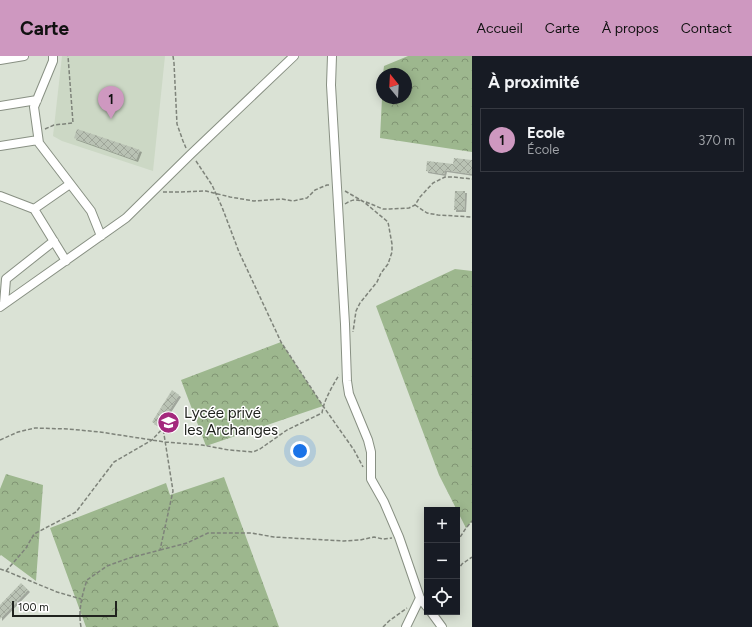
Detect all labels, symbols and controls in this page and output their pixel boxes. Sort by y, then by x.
text: Carte [20,17,69,40]
text: Accueil [477,20,523,37]
text: Carte [545,20,580,37]
text: À propos [602,20,659,37]
text: Contact [681,20,732,37]
north arrow [376,68,412,104]
text: À proximité [488,72,579,92]
pin: 1 [98,86,124,119]
text: Ecole [527,124,565,142]
text: 1 [499,133,505,148]
text: 370 m [698,133,735,148]
text: École [527,142,559,157]
place label: Lycée privé les Archanges [184,404,278,439]
school or university icon: Lycée privé les Archanges [156,409,182,435]
your location [290,441,310,461]
map controls [424,507,460,615]
button: + [424,507,460,543]
button: − [424,543,460,579]
button: locate [424,579,460,615]
scale bar [12,599,117,618]
text: 100 m [18,601,49,614]

